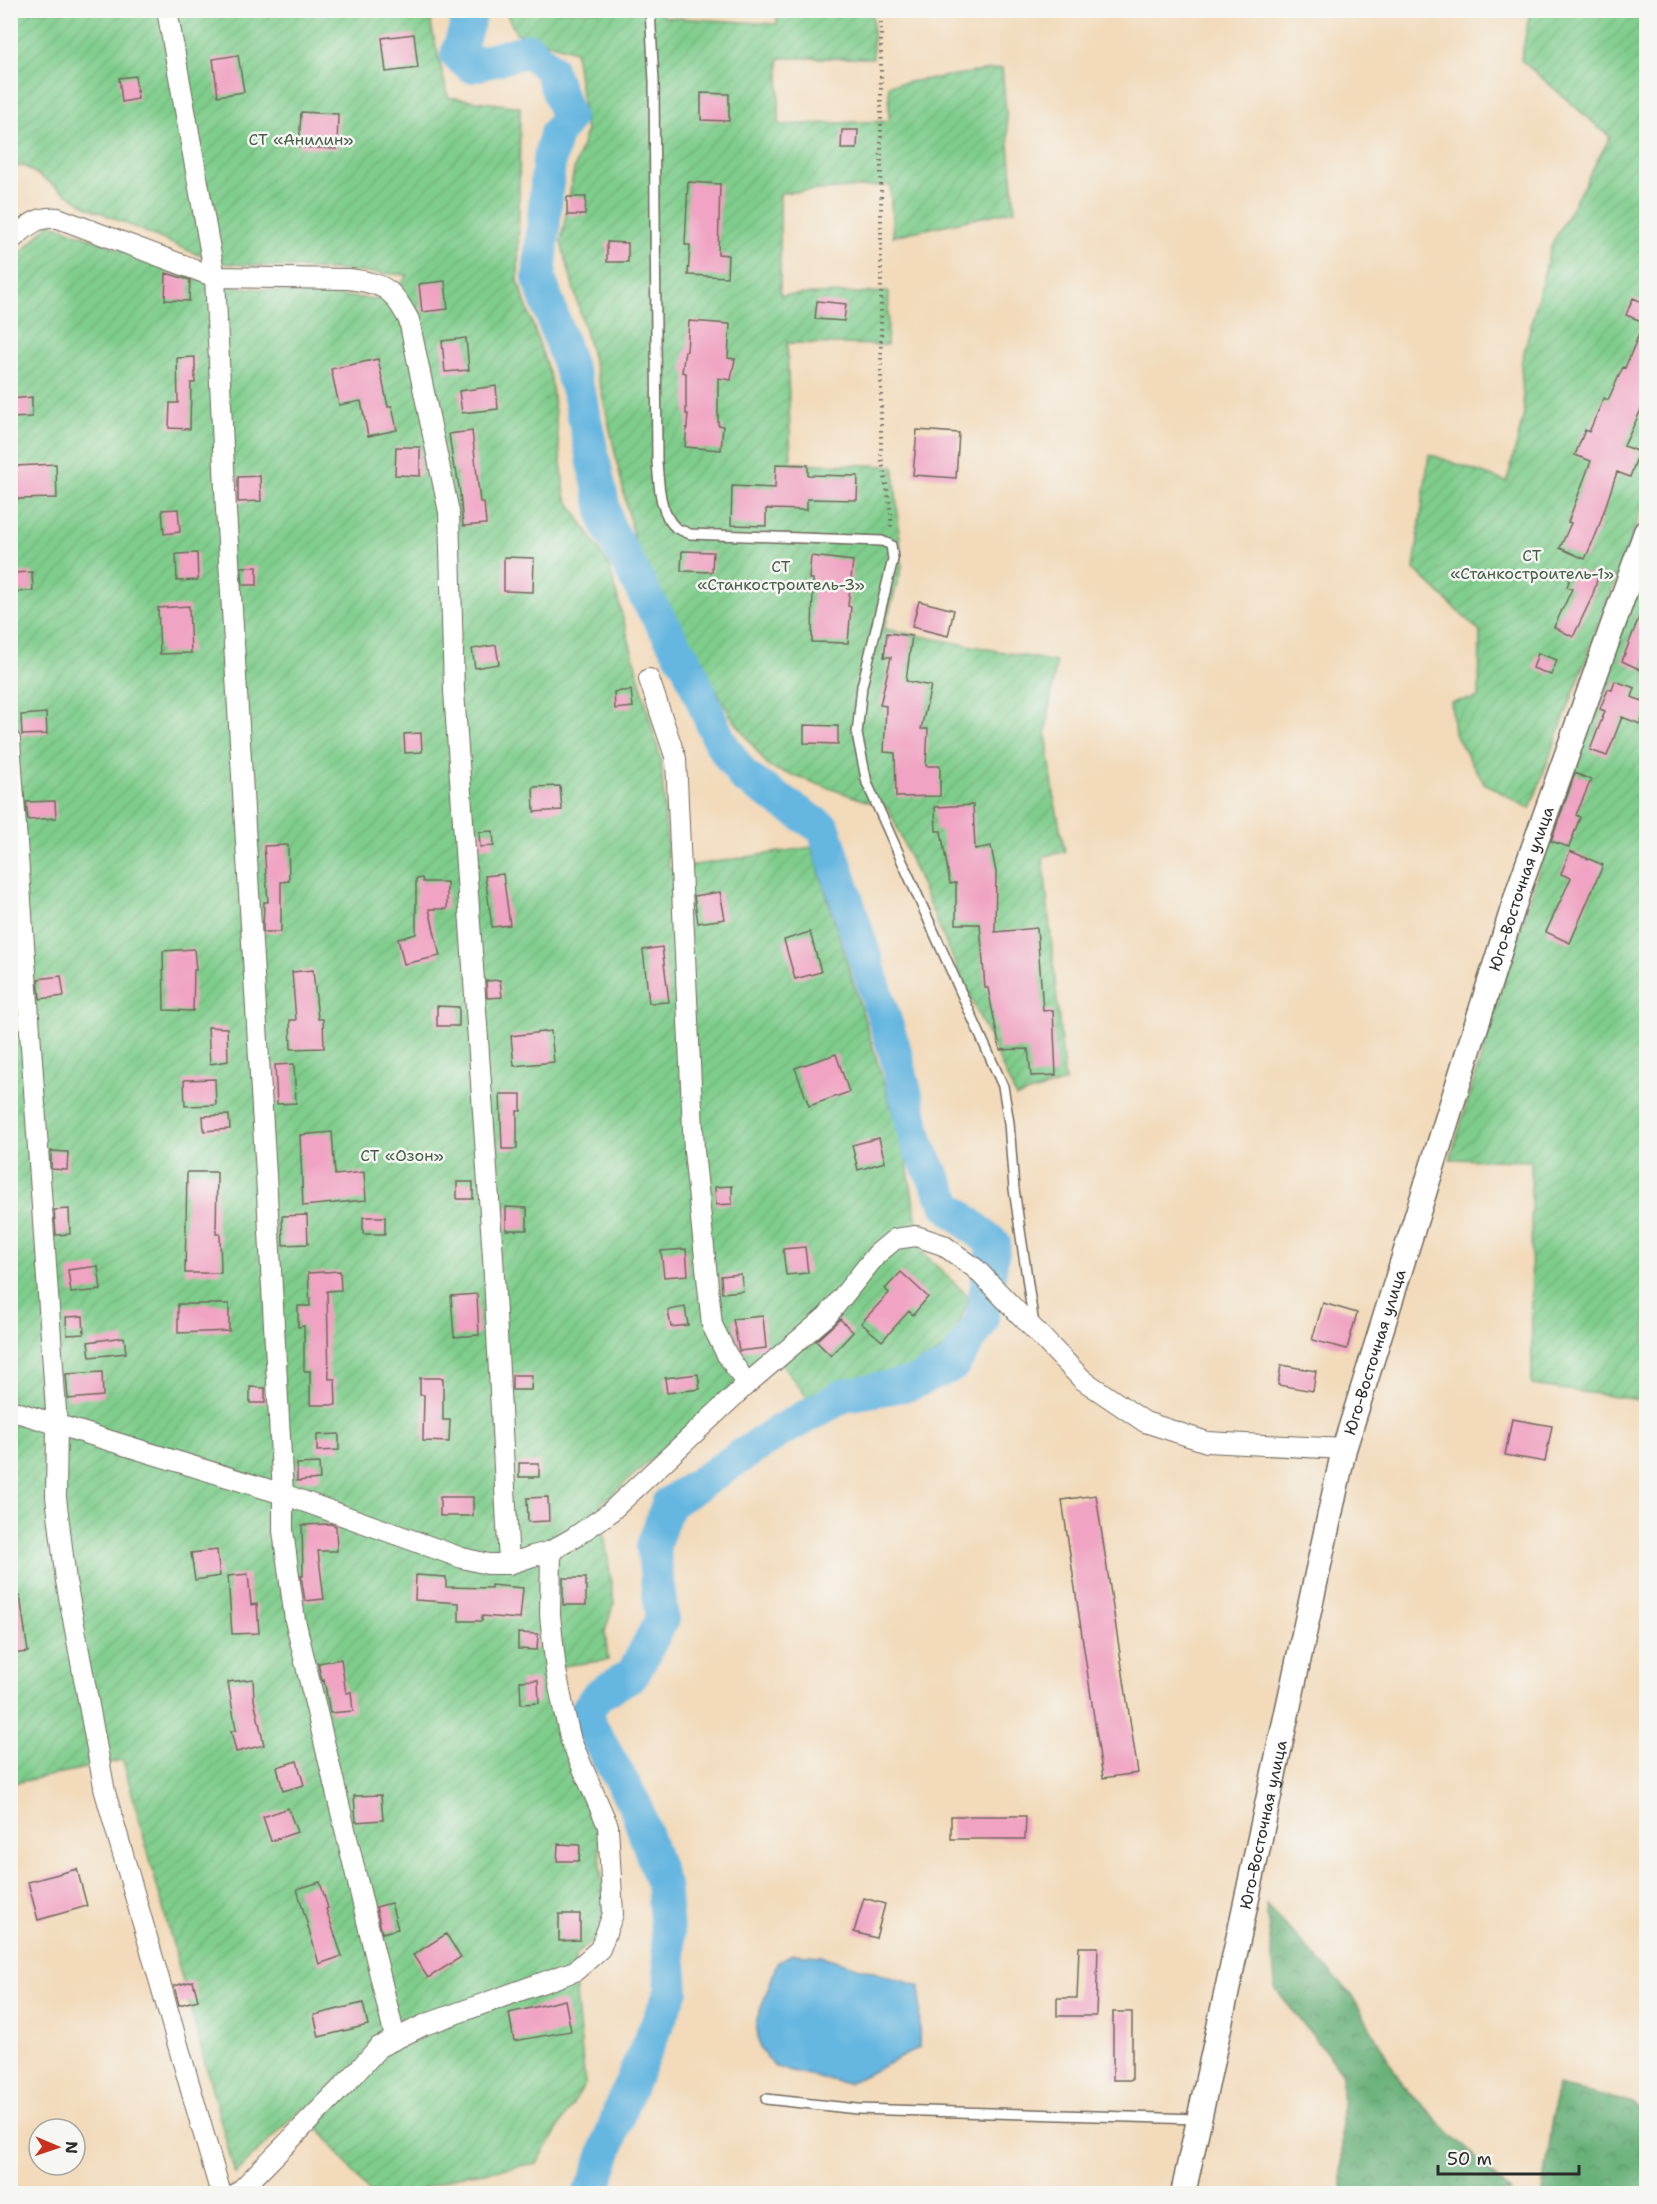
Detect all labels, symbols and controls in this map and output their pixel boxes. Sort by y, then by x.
park label: СТ «Анилин» [249,129,353,150]
park label: СТ «Станкостроитель-1» [1450,545,1614,584]
park label: СТ «Станкостроитель-3» [697,556,865,595]
street label: Юго-Восточная улица [1484,803,1559,973]
park label: СТ «Озон» [360,1145,444,1166]
street label: Юго-Восточная улица [1339,1267,1411,1437]
street label: Юго-Восточная улица [1235,1738,1292,1911]
north arrow [27,2117,87,2177]
scale bar [1438,2138,1579,2176]
text: N [61,2141,82,2154]
text: 50 m [1447,2147,1492,2171]

